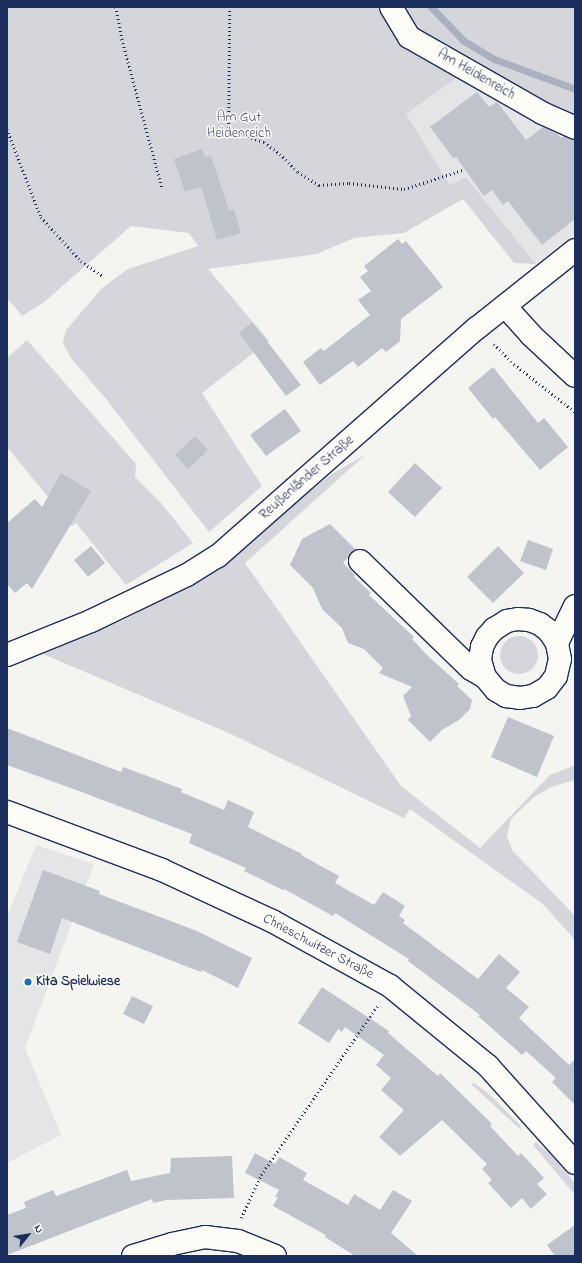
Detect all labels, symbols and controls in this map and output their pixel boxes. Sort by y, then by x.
street label: Am Heidenreich [434,46,518,104]
park label: Am Gut Heidenreich [207,110,271,142]
street label: Reußenländer Straße [256,432,358,524]
street label: Chrieschwitzer Straße [260,911,376,983]
place label: Kita Spielwiese [36,974,120,990]
marker: Kita Spielwiese [23,977,33,987]
north arrow [8,1215,48,1255]
text: N [30,1222,47,1236]

